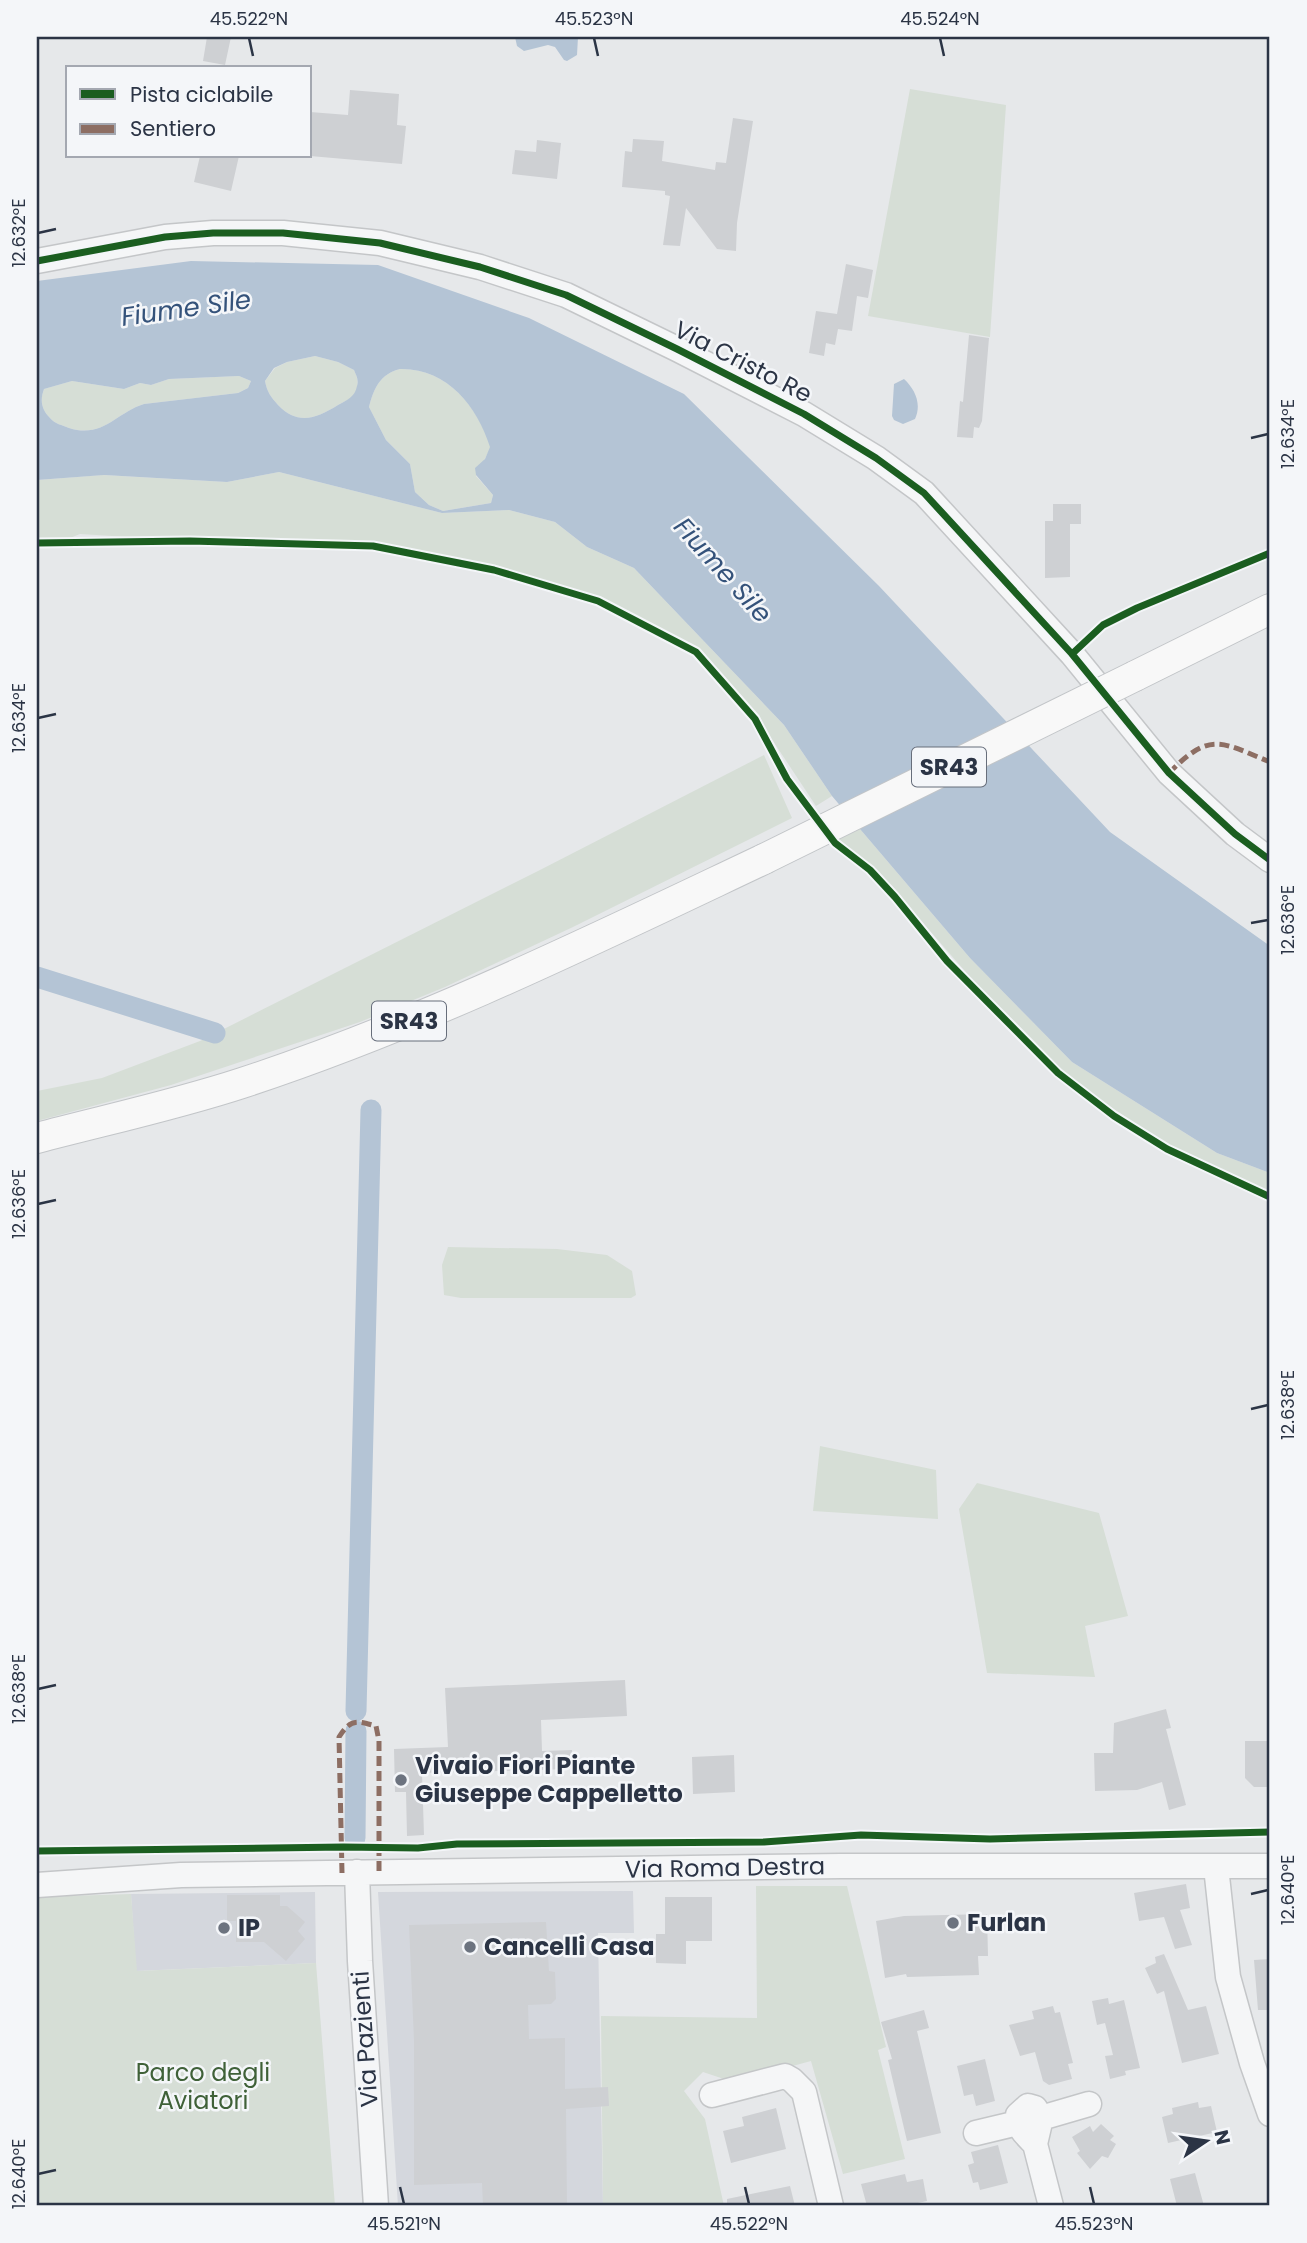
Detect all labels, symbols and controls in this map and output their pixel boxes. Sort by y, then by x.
text: 45.522°N [210,6,288,31]
text: 45.523°N [555,6,633,31]
text: 45.524°N [900,6,980,31]
legend [66,66,312,158]
text: Pista ciclabile [130,80,273,109]
text: Sentiero [130,114,216,143]
text: 12.632°E [6,199,31,267]
water label: Fiume Sile [119,281,253,335]
street label: Via Cristo Re [669,313,818,410]
text: 12.634°E [1275,399,1300,469]
water label: Fiume Sile [666,509,780,631]
text: 12.634°E [6,683,31,753]
road number: SR43 [912,748,986,786]
text: 12.636°E [1275,885,1300,955]
road number: SR43 [372,1002,446,1040]
text: 12.636°E [6,1169,31,1239]
text: 12.638°E [1275,1370,1300,1440]
text: 12.638°E [6,1654,31,1724]
place label: Vivaio Fiori Piante Giuseppe Cappelletto [415,1749,683,1810]
marker: Vivaio Fiori Piante Giuseppe Cappelletto [393,1772,409,1788]
street label: Via Roma Destra [625,1849,825,1886]
text: 12.640°E [1275,1855,1300,1925]
place label: Furlan [967,1906,1046,1939]
place label: IP [238,1911,260,1944]
marker: Furlan [945,1915,961,1931]
marker: IP [216,1920,232,1936]
place label: Cancelli Casa [484,1930,655,1963]
marker: Cancelli Casa [462,1939,478,1955]
street label: Via Pazienti [343,1970,386,2108]
park label: Parco degli Aviatori [136,2056,270,2117]
north arrow [1170,2106,1240,2176]
text: N [1207,2127,1237,2147]
text: 12.640°E [6,2139,31,2209]
text: 45.521°N [367,2211,441,2236]
text: 45.522°N [710,2211,788,2236]
text: 45.523°N [1055,2211,1133,2236]

